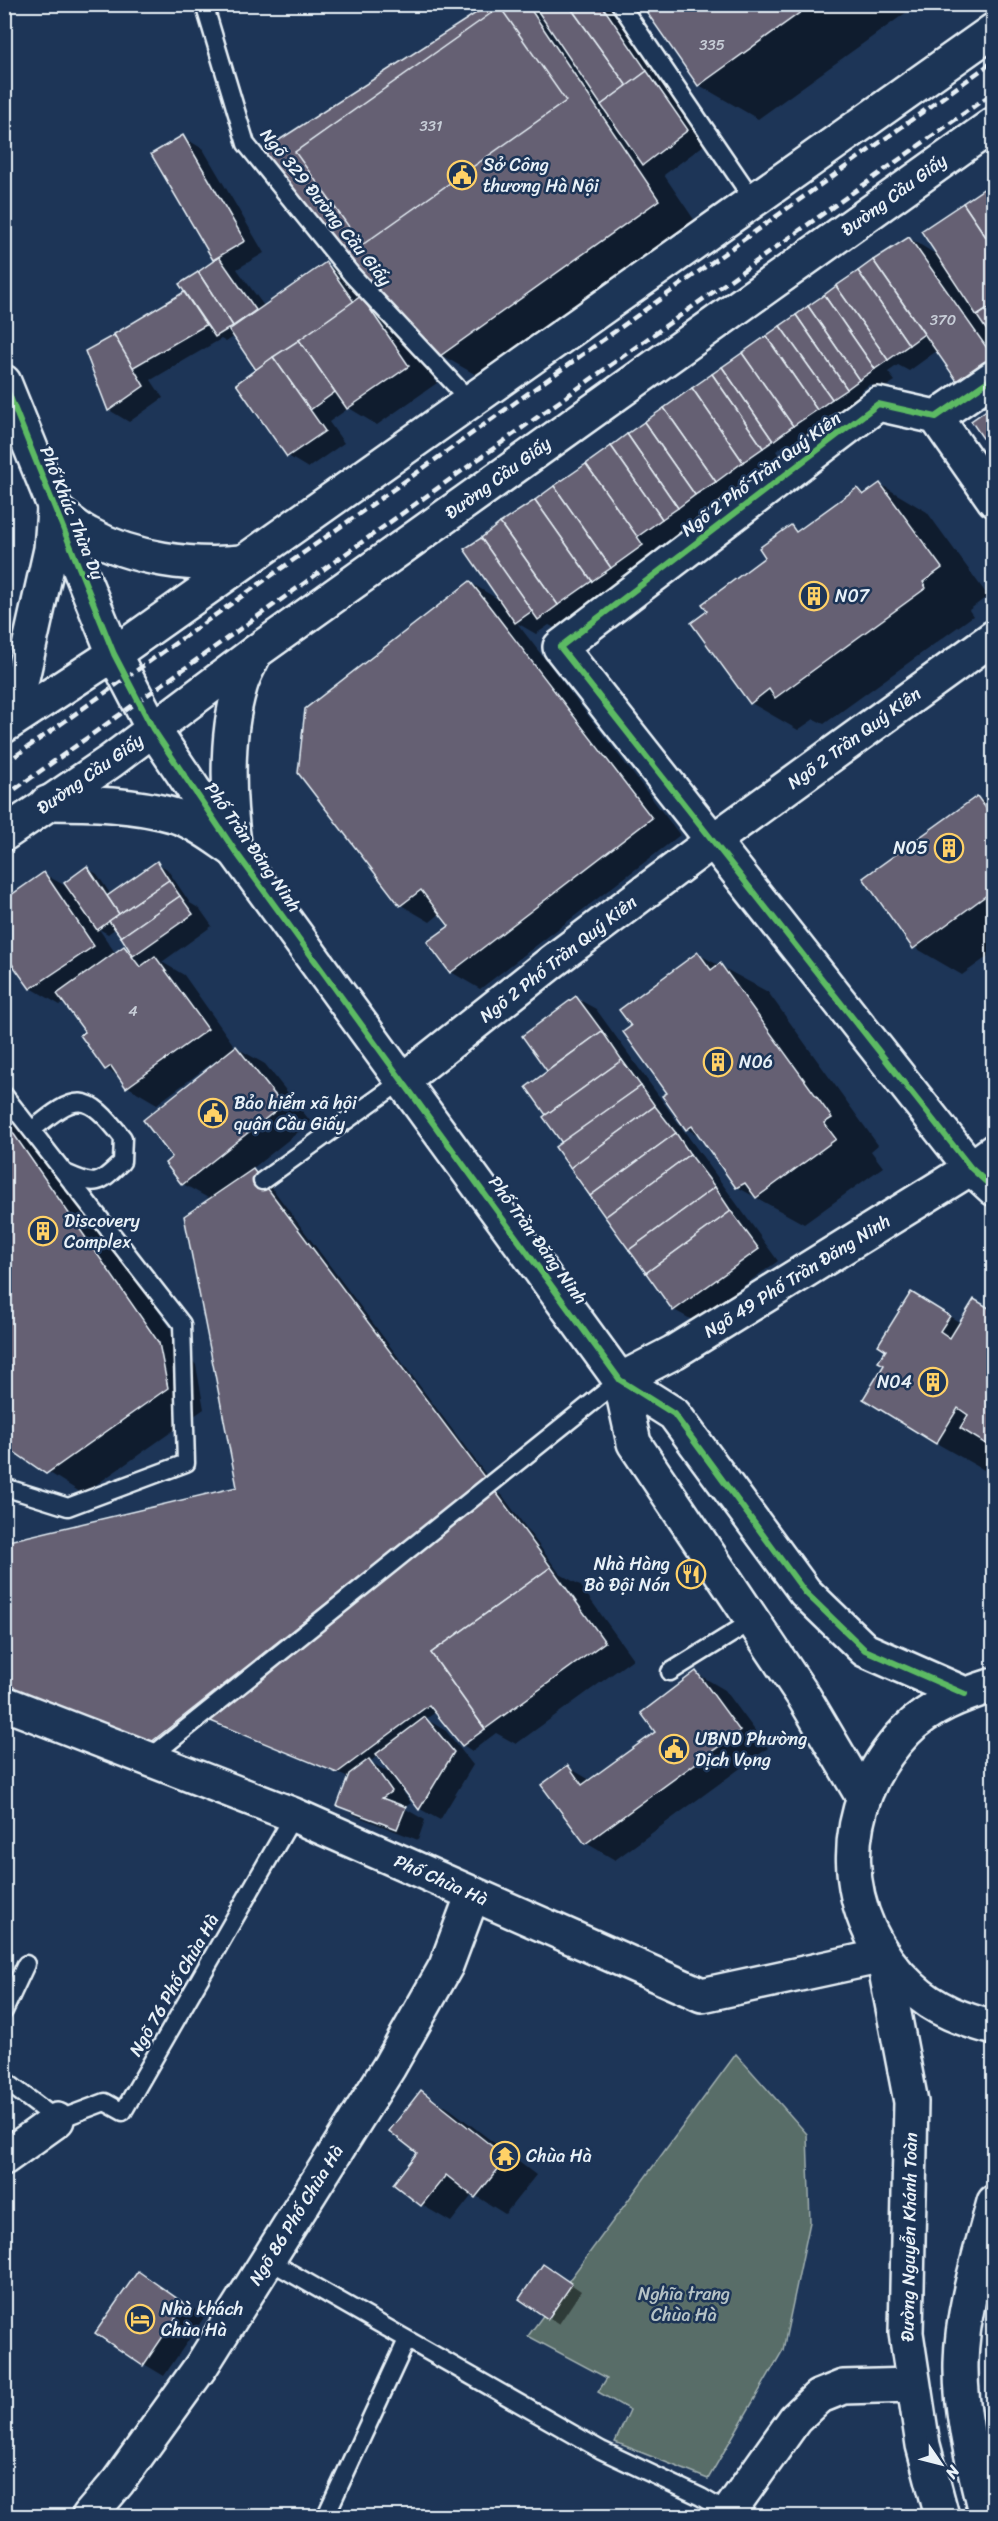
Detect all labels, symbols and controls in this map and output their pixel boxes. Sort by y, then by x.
house number: 335 [699,32,725,58]
house number: 331 [420,113,442,139]
street label: Ngõ 329 Đường Cầu Giấy [252,121,401,294]
street label: Đường Cầu Giấy [834,145,955,245]
place label: Sở Công thương Hà Nội [483,149,600,202]
public building icon: Sở Công thương Hà Nội [446,159,478,191]
house number: 370 [930,307,956,333]
street label: Ngõ 2 Phố Trần Quý Kiên [674,403,848,545]
street label: Đường Cầu Giấy [438,428,559,528]
street label: Phố Khúc Thừa Dụ [31,441,114,585]
building icon: N07 [798,580,830,612]
place label: N07 [835,580,871,612]
street label: Ngõ 2 Trần Quý Kiên [780,678,928,798]
street label: Đường Cầu Giấy [30,725,151,823]
street label: Phố Trần Đăng Ninh [196,775,310,919]
place label: N05 [893,832,928,864]
building icon: N05 [933,832,965,864]
street label: Ngõ 2 Phố Trần Quý Kiên [472,887,644,1031]
house number: 4 [128,998,138,1024]
building icon: N06 [702,1046,734,1078]
place label: N06 [739,1046,773,1078]
place label: Bảo hiểm xã hội quận Cầu Giấy [234,1087,358,1140]
public building icon: Bảo hiểm xã hội quận Cầu Giấy [197,1097,229,1129]
street label: Phố Trần Đăng Ninh [480,1169,596,1311]
place label: Discovery Complex [64,1205,141,1258]
street label: Ngõ 49 Phố Trần Đăng Ninh [697,1205,897,1347]
building icon: Discovery Complex [27,1215,59,1247]
place label: N04 [877,1366,912,1398]
building icon: N04 [917,1366,949,1398]
place label: Nhà Hàng Bò Đội Nón [584,1548,670,1601]
restaurant icon: Nhà Hàng Bò Đội Nón [675,1558,707,1590]
place label: UBND Phường Dịch Vọng [695,1723,807,1776]
public building icon: UBND Phường Dịch Vọng [658,1733,690,1765]
street label: Phố Chùa Hà [389,1845,493,1915]
street label: Ngõ 76 Phố Chùa Hà [120,1907,228,2063]
street label: Đường Nguyễn Khánh Toàn [891,2132,927,2342]
street label: Ngõ 86 Phố Chùa Hà [240,2138,352,2292]
temple icon: Chùa Hà [489,2140,521,2172]
place label: Chùa Hà [526,2140,592,2172]
park label: Nghĩa trang Chùa Hà [638,2278,730,2331]
place label: Nhà khách Chùa Hà [161,2293,243,2346]
hotel icon: Nhà khách Chùa Hà [124,2303,156,2335]
north arrow [911,2434,971,2494]
text: N [937,2459,969,2486]

